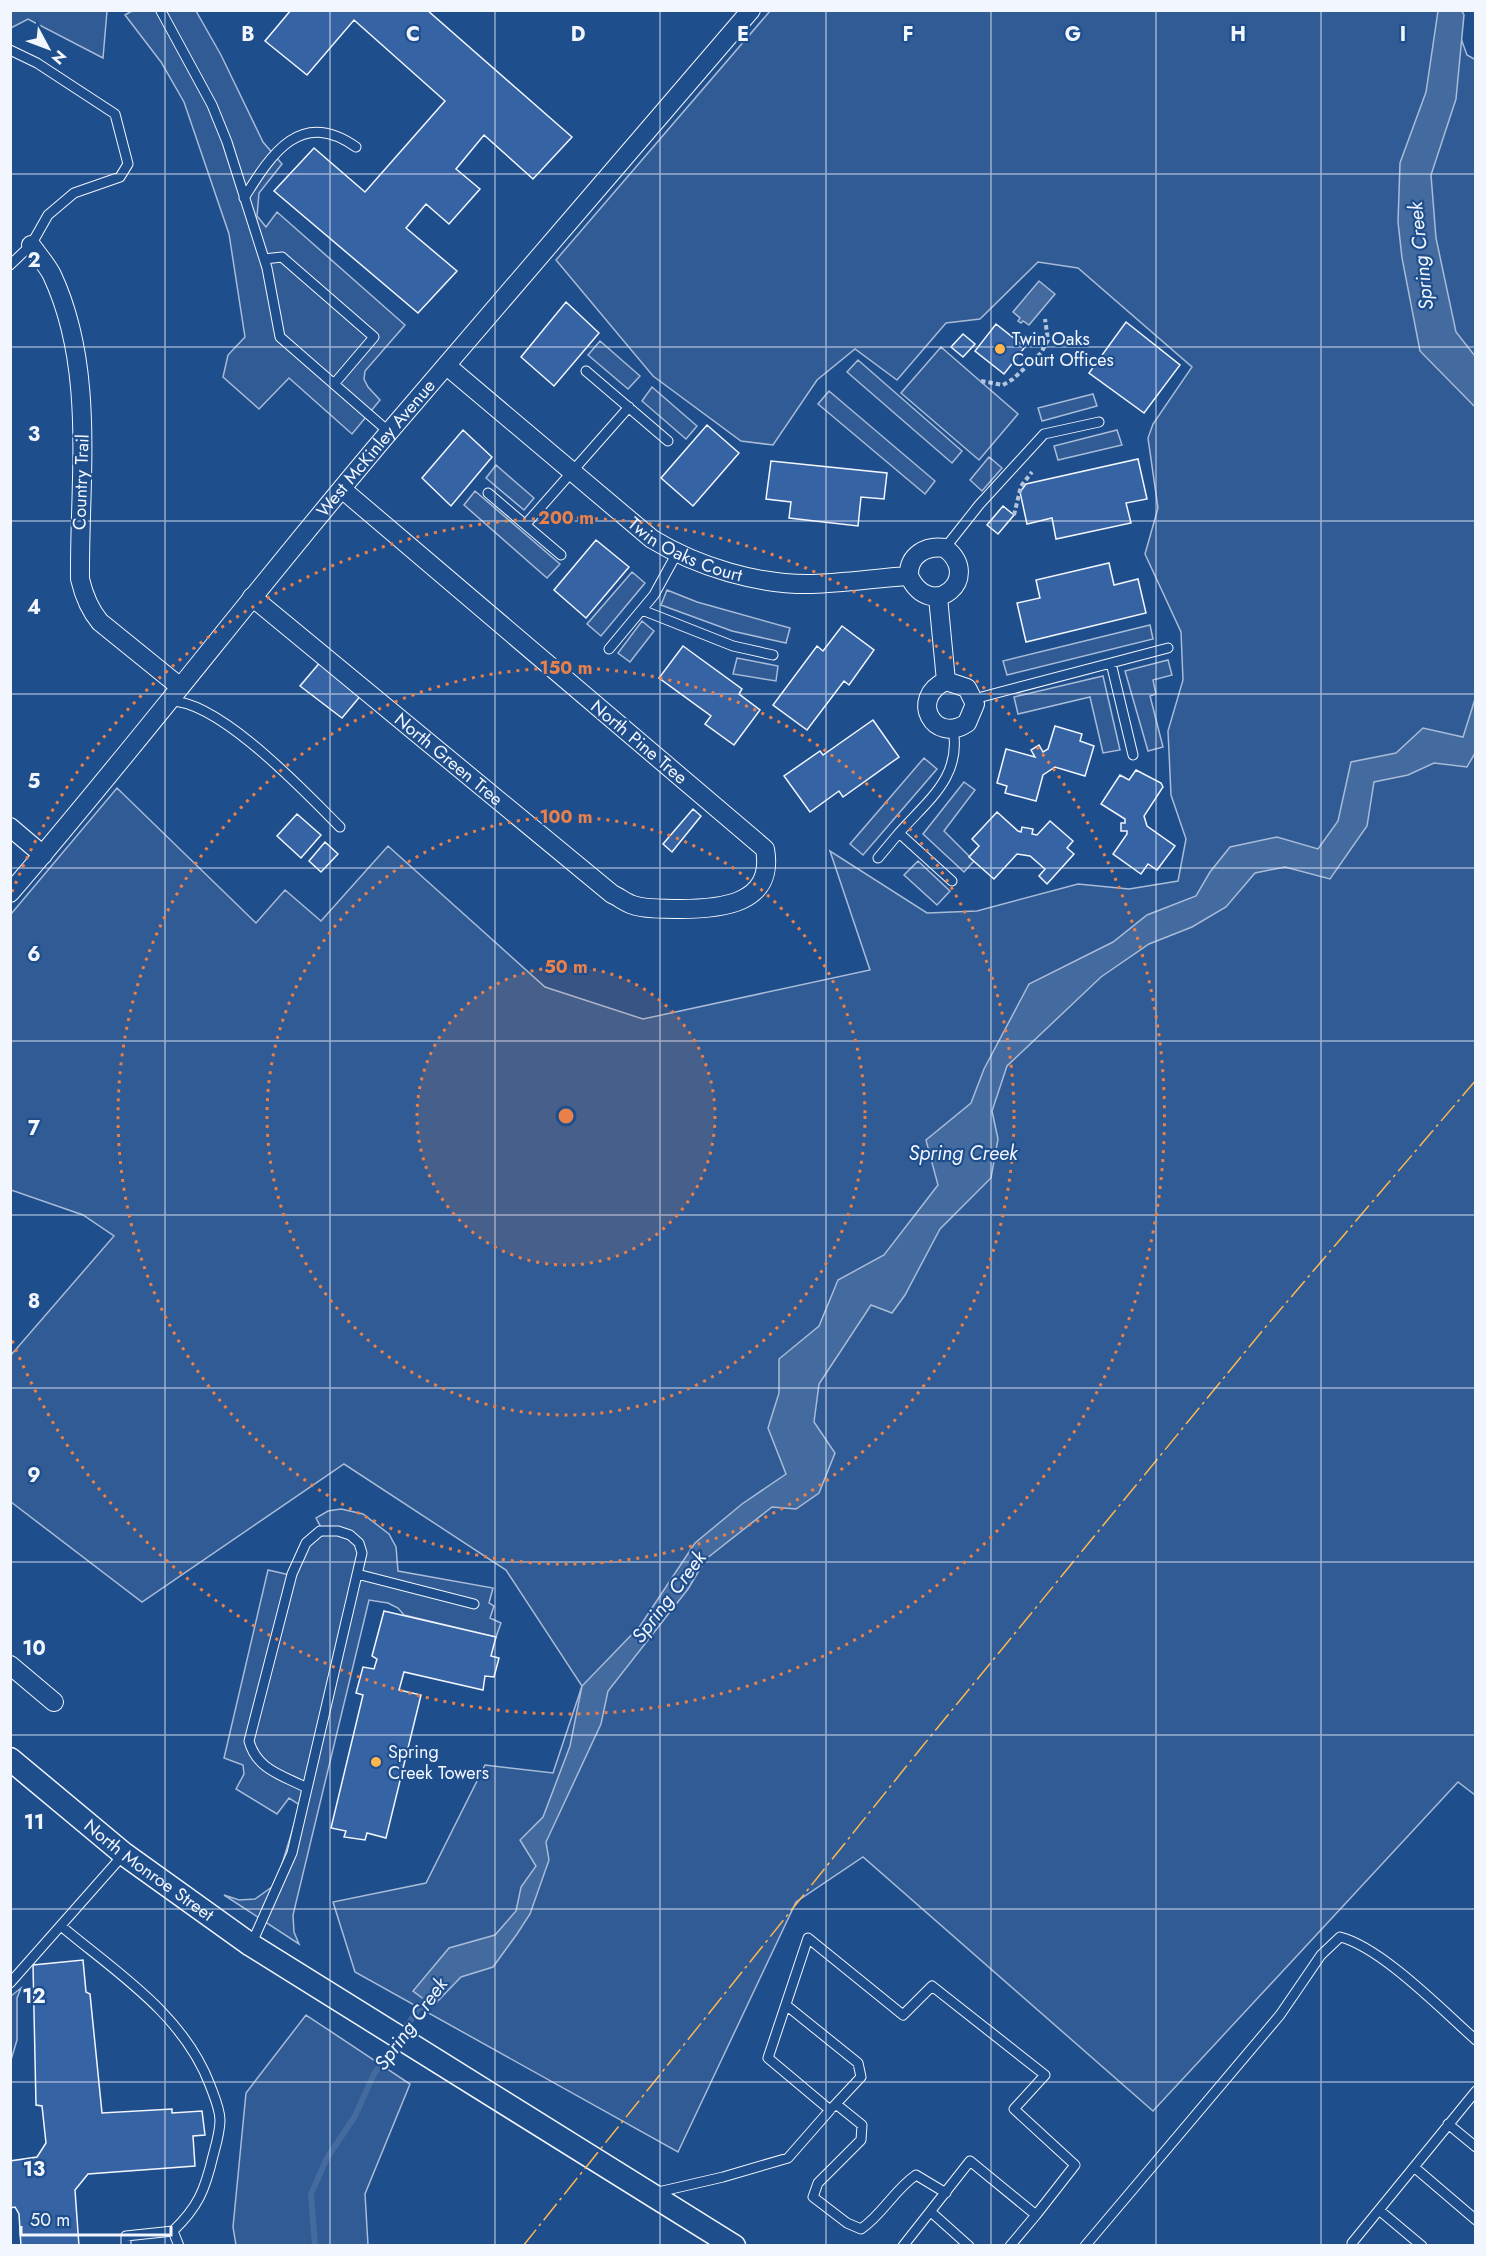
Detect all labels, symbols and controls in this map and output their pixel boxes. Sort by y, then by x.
north arrow [18,18,78,78]
text: B [241,20,255,49]
text: C [406,20,420,49]
text: D [571,20,585,49]
text: E [737,20,749,49]
text: F [902,20,914,49]
text: G [1065,20,1081,49]
text: H [1230,20,1246,49]
text: I [1400,20,1406,49]
text: N [46,45,72,70]
water label: Spring Creek [1401,199,1441,312]
text: 2 [27,246,41,275]
place label: Twin Oaks Court Offices [1012,326,1114,373]
marker: Twin Oaks Court Offices [993,342,1007,356]
street label: West McKinley Avenue [310,374,441,523]
text: 3 [28,420,40,449]
street label: Country Trail [66,434,96,530]
text: 200 m [538,505,594,531]
street label: Twin Oaks Court [622,511,746,589]
text: 4 [27,593,41,622]
text: 150 m [540,655,592,681]
street label: North Pine Tree [585,694,693,790]
street label: North Green Tree [389,707,509,812]
text: 5 [28,767,41,796]
text: 100 m [539,804,593,830]
text: 6 [27,940,41,969]
text: 50 m [544,954,588,980]
centre of rings [556,1106,576,1126]
text: 7 [28,1114,41,1143]
water label: Spring Creek [909,1139,1019,1168]
text: 8 [28,1287,40,1316]
text: 9 [27,1461,41,1490]
water label: Spring Creek [625,1544,714,1649]
text: 10 [22,1634,46,1663]
place label: Spring Creek Towers [388,1739,489,1786]
marker: Spring Creek Towers [369,1755,383,1769]
text: 11 [24,1808,44,1837]
street label: North Monroe Street [78,1813,220,1928]
water label: Spring Creek [367,1970,456,2077]
text: 12 [22,1982,46,2011]
text: 13 [23,2155,45,2184]
scale bar [21,2199,171,2237]
text: 50 m [30,2207,70,2233]

